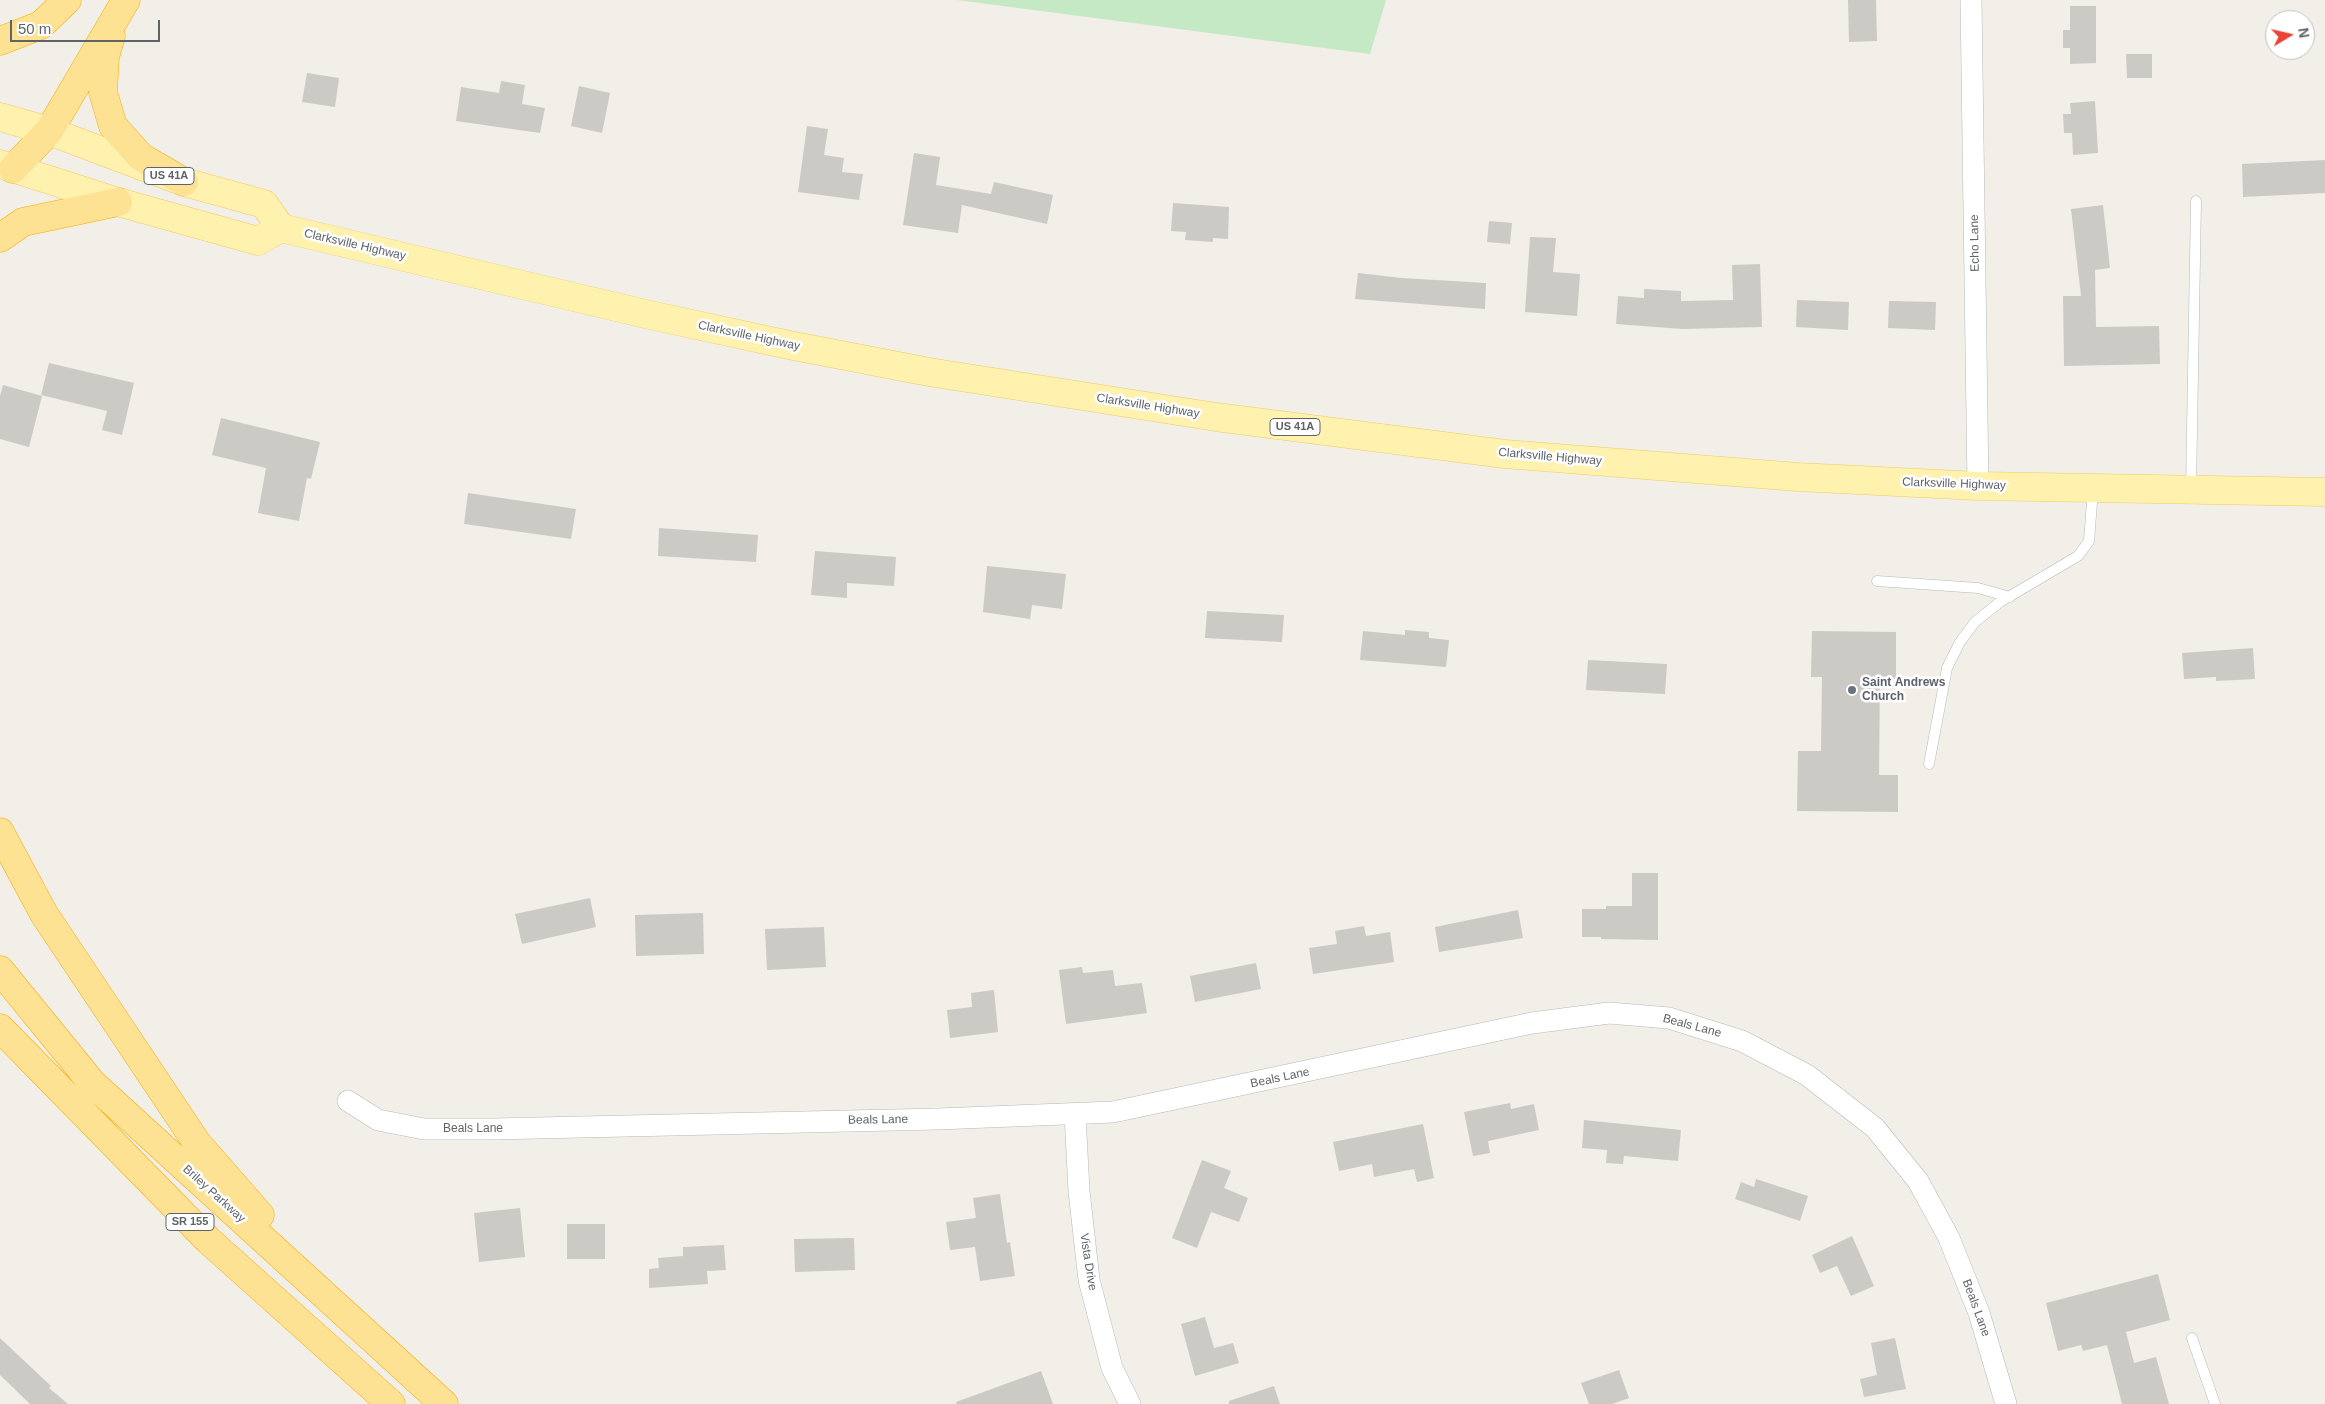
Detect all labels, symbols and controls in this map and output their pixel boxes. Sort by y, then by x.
scale bar [12,10,162,42]
north arrow [2265,10,2315,60]
text: 50 m [18,20,51,37]
text: N [2295,27,2313,39]
road number: US 41A [144,168,194,185]
street label: Echo Lane [1967,214,1983,272]
street label: Clarksville Highway [303,226,407,264]
street label: Clarksville Highway [697,318,801,354]
street label: Clarksville Highway [1096,391,1200,421]
road number: US 41A [1270,418,1320,436]
street label: Clarksville Highway [1498,445,1602,469]
street label: Clarksville Highway [1902,475,2006,493]
place label: Saint Andrews Church [1862,676,1945,704]
marker: Saint Andrews Church [1846,684,1858,696]
street label: Beals Lane [1661,1011,1723,1041]
street label: Beals Lane [1249,1065,1311,1091]
street label: Beals Lane [848,1112,908,1128]
street label: Beals Lane [443,1122,503,1136]
street label: Briley Parkway [180,1162,248,1226]
road number: SR 155 [166,1214,214,1230]
street label: Vista Drive [1076,1232,1100,1292]
street label: Beals Lane [1959,1277,1993,1339]

